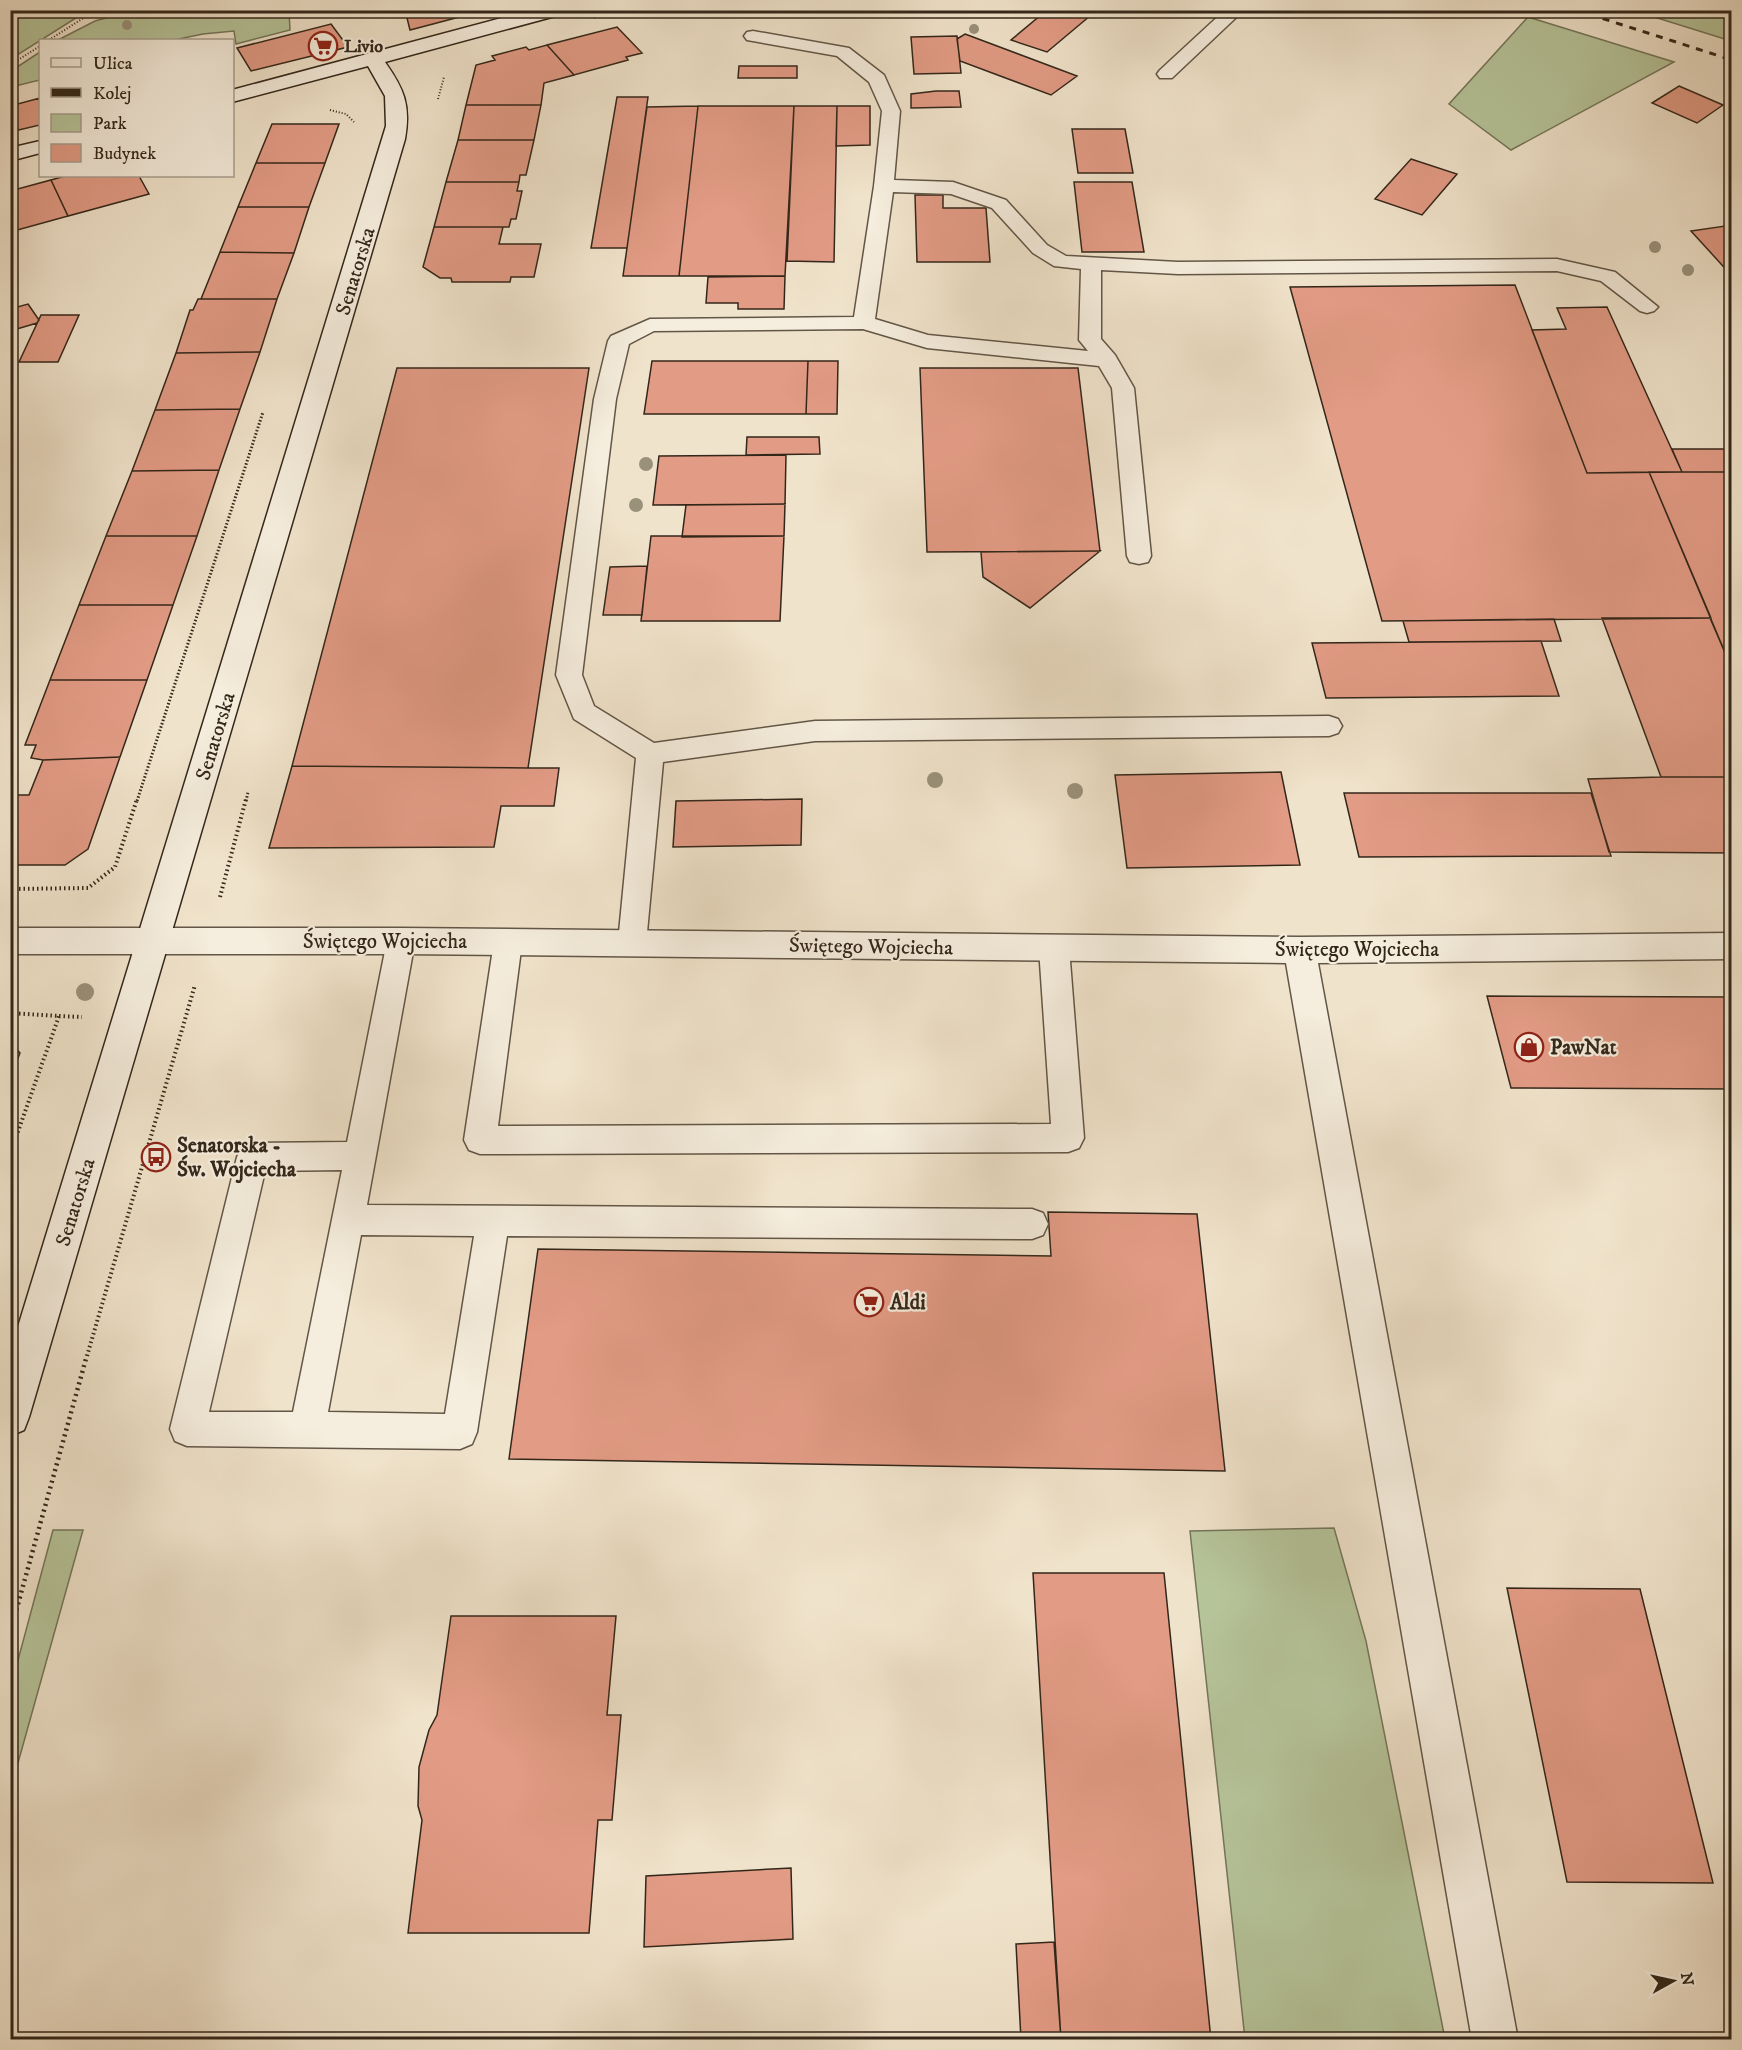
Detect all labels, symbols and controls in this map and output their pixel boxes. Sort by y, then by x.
supermarket icon: Livio [307,30,339,62]
place label: Livio [344,36,383,58]
legend [39,39,234,177]
text: Ulica [93,53,133,75]
text: Kolej [93,83,131,105]
text: Park [93,113,127,135]
text: Budynek [93,143,156,165]
street label: Senatorska [330,224,382,318]
street label: Senatorska [190,689,242,783]
street label: Świętego Wojciecha [303,927,467,955]
street label: Świętego Wojciecha [789,931,953,961]
street label: Świętego Wojciecha [1275,935,1439,963]
shop icon: PawNat [1513,1031,1545,1063]
place label: PawNat [1550,1035,1617,1061]
place label: Senatorska - Św. Wojciecha [177,1133,297,1184]
bus stop icon: Senatorska - Św. Wojciecha [140,1141,172,1173]
street label: Senatorska [50,1155,102,1249]
supermarket icon: Aldi [853,1286,885,1318]
place label: Aldi [889,1290,926,1316]
north arrow [1643,1951,1703,2011]
text: N [1676,1971,1698,1987]

